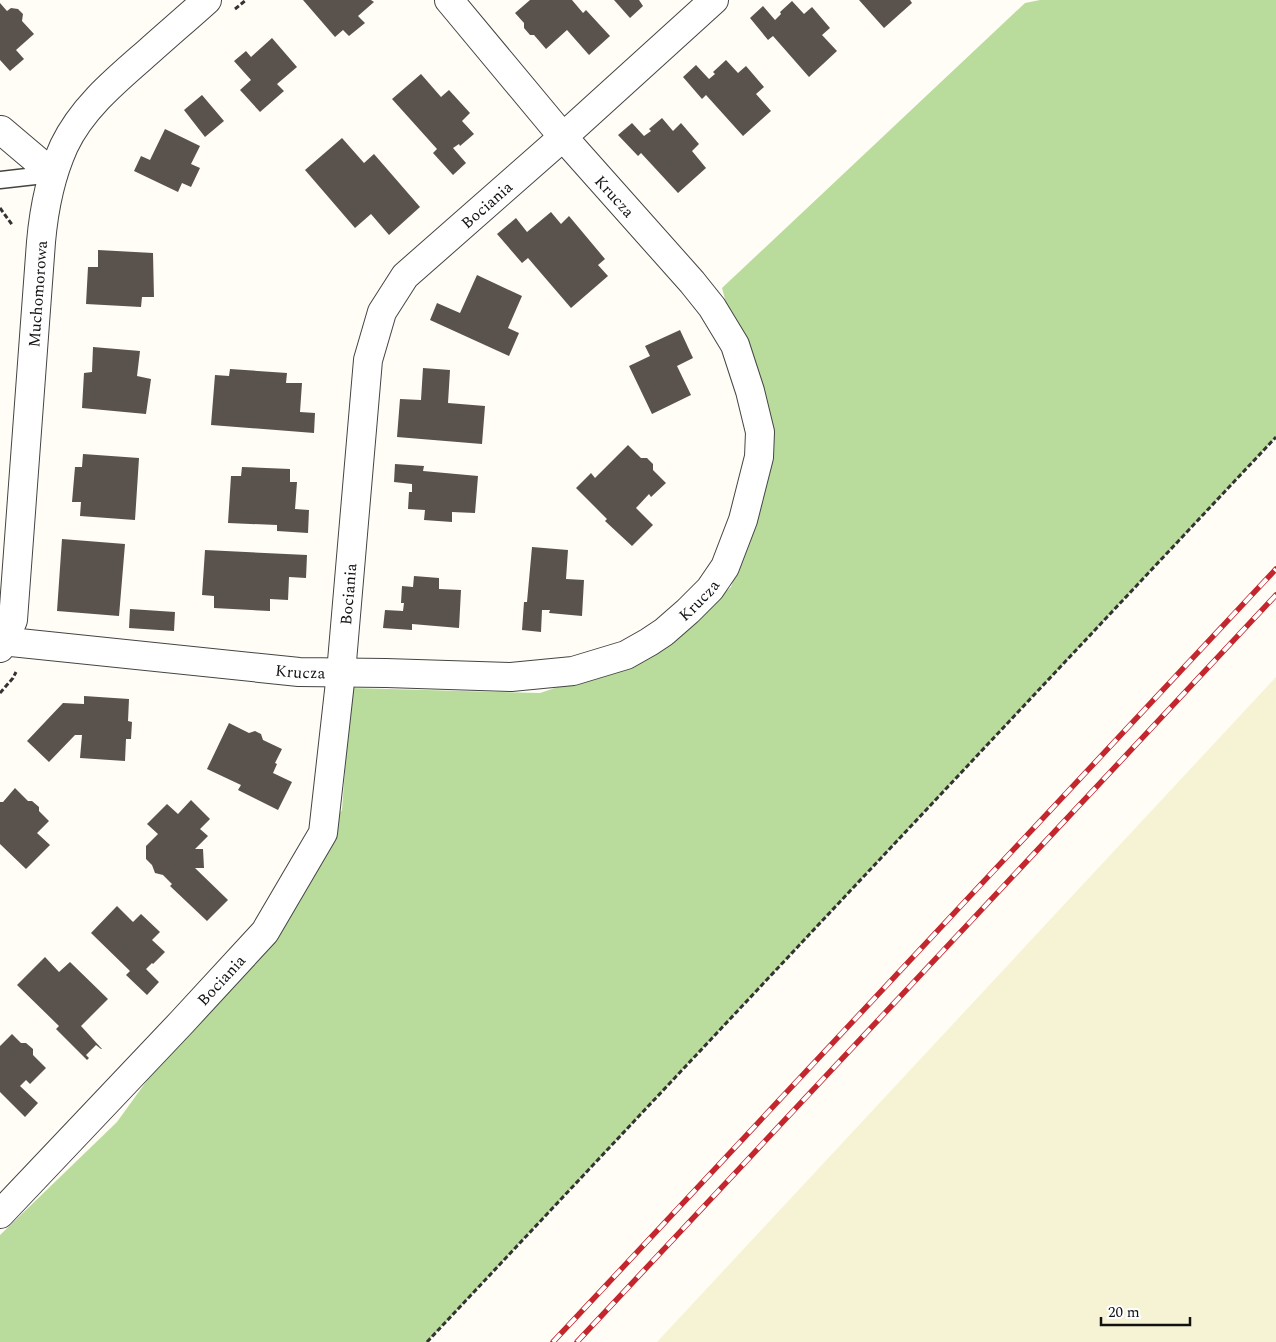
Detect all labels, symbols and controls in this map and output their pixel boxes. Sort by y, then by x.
street label: Krucza [589,170,640,223]
street label: Bociania [456,176,518,235]
street label: Muchomorowa [22,239,54,348]
street label: Bociania [334,562,363,626]
street label: Krucza [673,575,726,627]
street label: Krucza [274,659,326,685]
street label: Bociania [192,949,252,1011]
scale bar [1101,1294,1190,1326]
text: 20 m [1108,1301,1140,1324]

